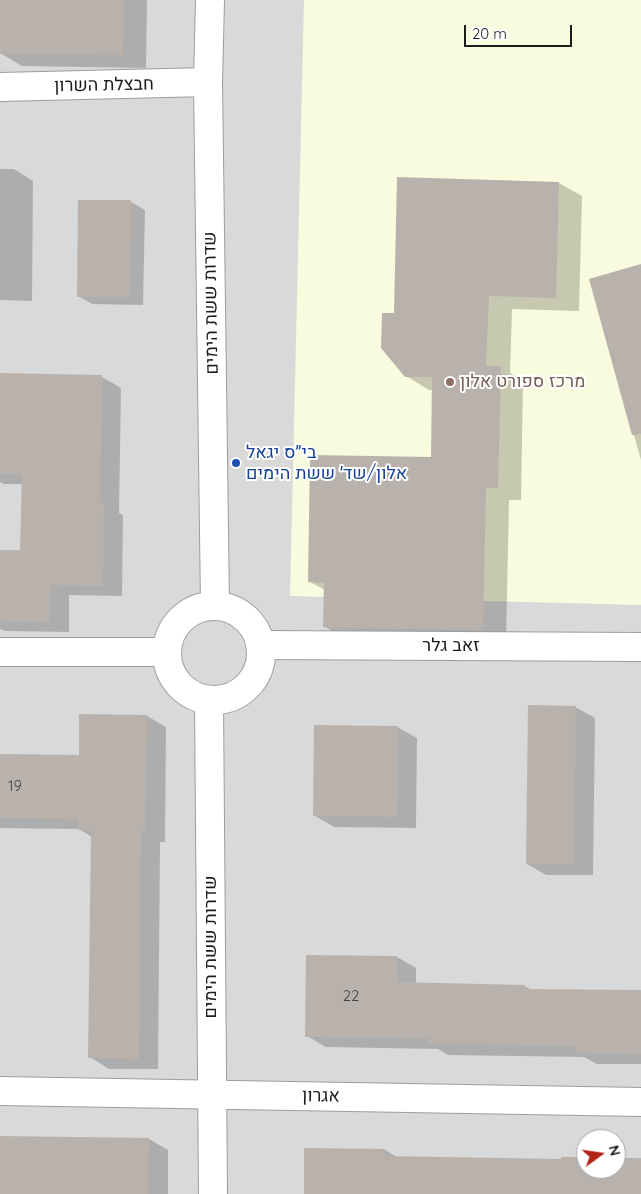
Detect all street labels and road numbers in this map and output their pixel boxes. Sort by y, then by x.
street label: חבצלת השרון [54,73,154,97]
street label: שדרות ששת הימים [199,231,223,375]
street label: זאב גלר [422,635,480,657]
street label: שדרות ששת הימים [200,876,222,1018]
street label: אגרון [302,1085,340,1107]

